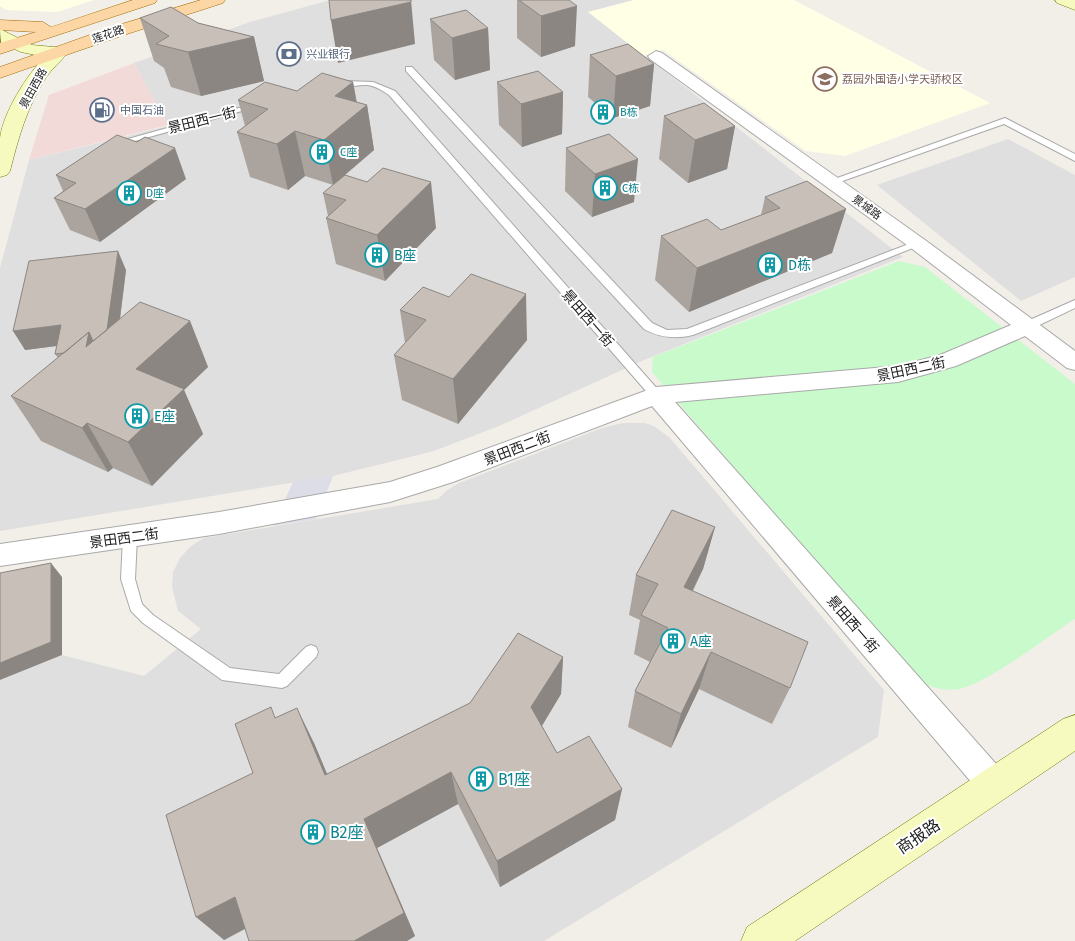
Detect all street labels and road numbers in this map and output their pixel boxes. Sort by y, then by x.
street label: 莲花路 [90,23,126,46]
street label: 景田西路 [17,66,50,111]
street label: 景田西一街 [166,104,238,137]
street label: 景城路 [850,192,884,222]
street label: 景田西一街 [558,286,617,350]
street label: 景田西二街 [875,354,947,385]
street label: 景田西二街 [481,428,553,469]
street label: 景田西二街 [88,525,160,552]
street label: 景田西一街 [823,592,882,656]
street label: 商报路 [893,815,943,858]

